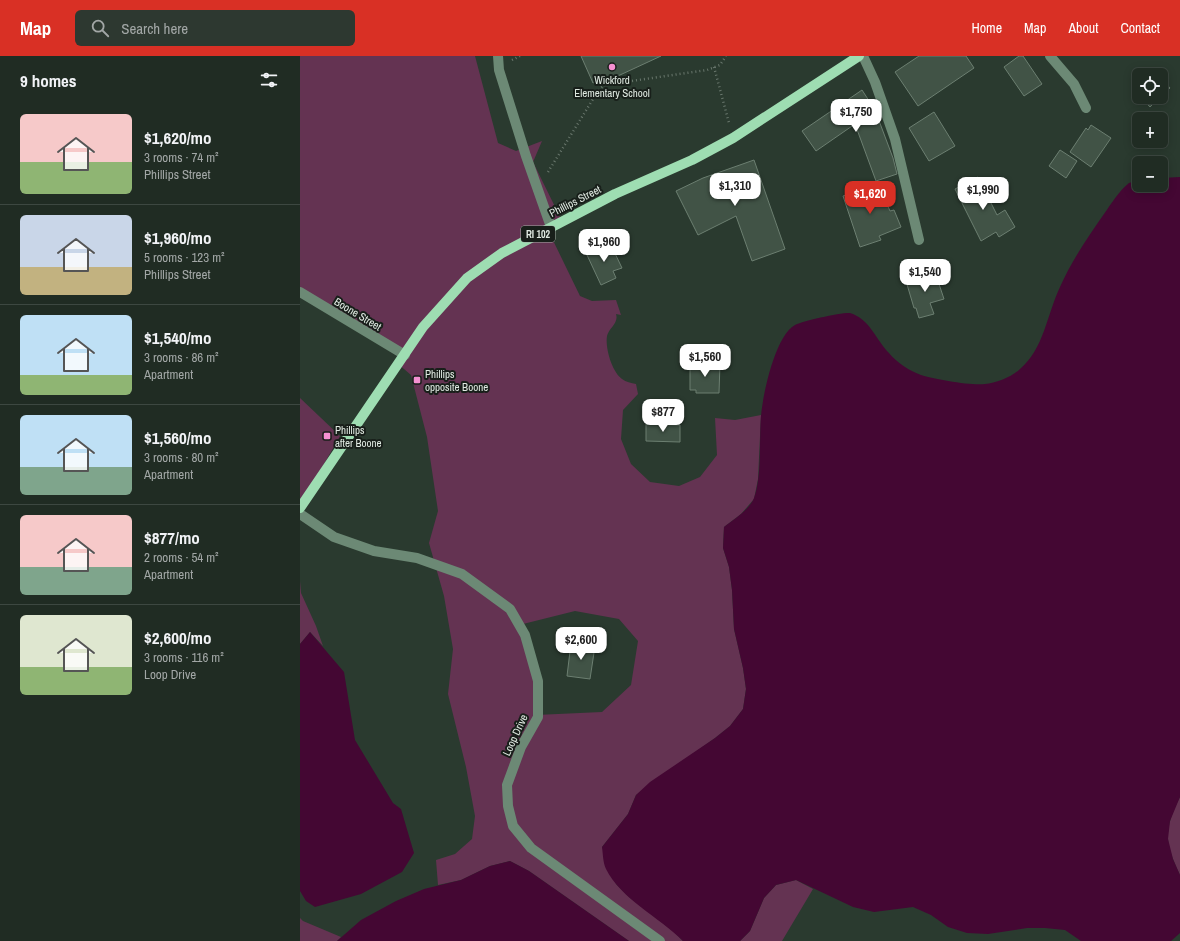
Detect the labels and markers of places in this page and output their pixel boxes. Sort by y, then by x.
marker: Wickford Elementary School [607,62,617,72]
place label: Wickford Elementary School [574,73,650,100]
pin: $1,750 [823,99,889,133]
pin: $1,310 [702,173,768,207]
pin: $1,990 [950,177,1016,211]
pin: $1,620 [837,181,903,215]
pin: $1,960 [571,229,637,263]
pin: $1,540 [892,259,958,293]
pin: $1,560 [672,344,738,378]
place label: Phillips opposite Boone [425,367,488,394]
marker: Phillips opposite Boone [412,375,422,385]
pin: $877 [639,399,687,433]
place label: Phillips after Boone [335,423,382,450]
marker: Phillips after Boone [322,431,332,441]
pin: $2,600 [548,627,614,661]

